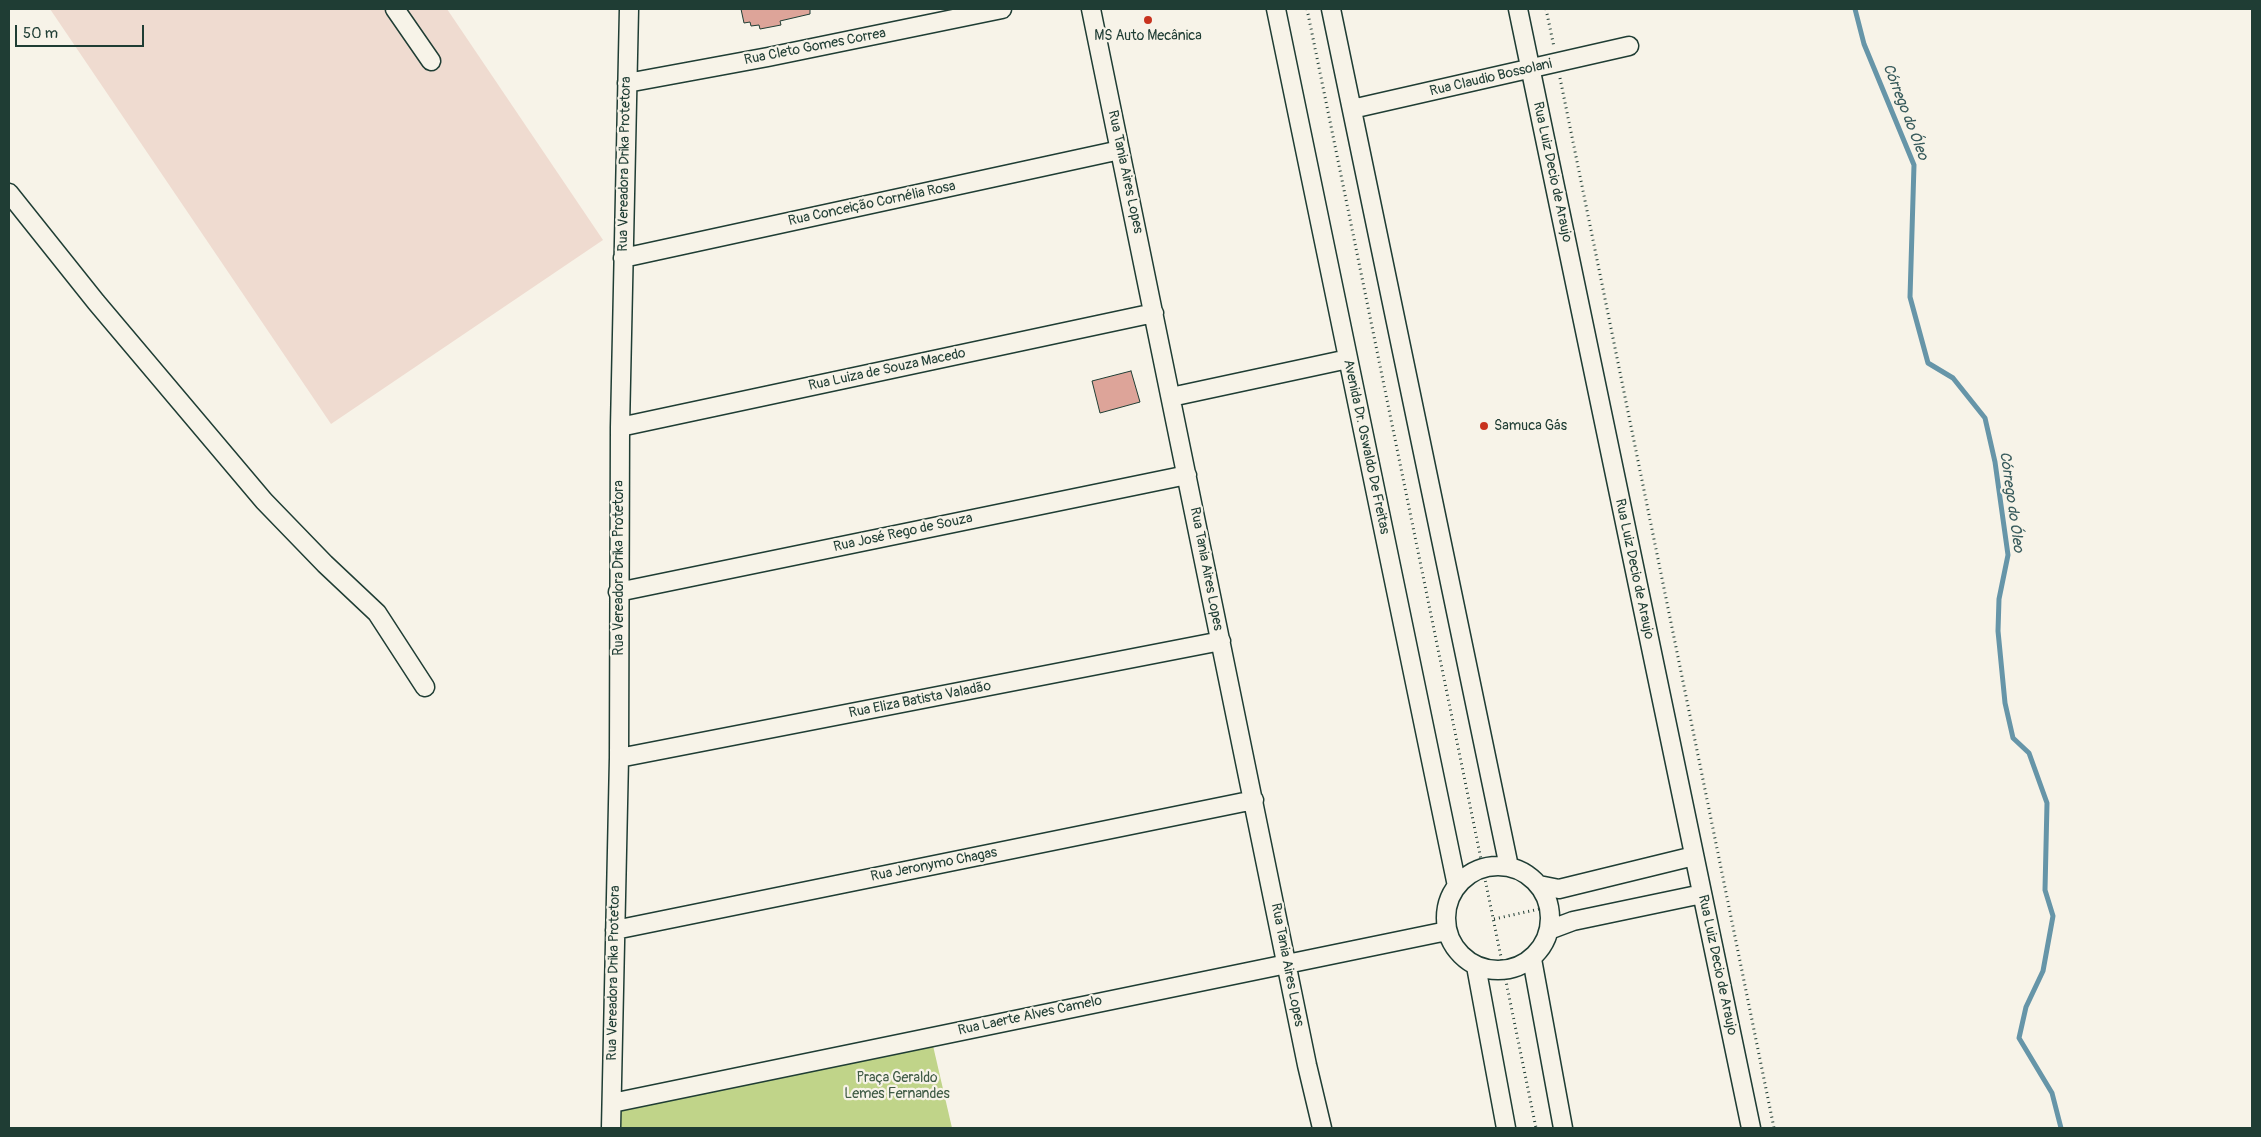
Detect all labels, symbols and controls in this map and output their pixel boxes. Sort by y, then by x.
marker: MS Auto Mecânica [1142,14,1154,26]
scale bar [18,15,146,47]
text: 50 m [23,24,58,43]
street label: Rua Cleto Gomes Correa [743,25,887,69]
place label: MS Auto Mecânica [1094,28,1202,44]
street label: Rua Claudio Bossolani [1428,56,1554,100]
water label: Córrego do Óleo [1878,61,1932,163]
street label: Rua Vereadora Drika Protetora [615,76,635,252]
street label: Rua Luiz Decio de Araujo [1529,100,1575,244]
street label: Rua Tania Aires Lopes [1104,109,1146,235]
street label: Rua Conceição Cornélia Rosa [787,178,957,230]
street label: Rua Luiza de Souza Macedo [807,345,967,395]
street label: Avenida Dr. Oswaldo De Freitas [1339,358,1393,536]
place label: Samuca Gás [1494,418,1567,434]
marker: Samuca Gás [1478,420,1490,432]
water label: Córrego do Óleo [1995,450,2027,554]
street label: Rua Vereadora Drika Protetora [611,480,627,656]
street label: Rua Luiz Decio de Araujo [1611,497,1657,641]
street label: Rua Tania Aires Lopes [1186,506,1226,632]
street label: Rua José Rego de Souza [832,510,974,556]
street label: Rua Eliza Batista Valadão [847,678,993,722]
street label: Rua Jeronymo Chagas [869,844,999,886]
street label: Rua Vereadora Drika Protetora [604,885,624,1061]
street label: Rua Luiz Decio de Araujo [1694,893,1740,1037]
street label: Rua Tania Aires Lopes [1267,902,1307,1028]
street label: Rua Laerte Alves Camelo [956,993,1104,1039]
park label: Praça Geraldo Lemes Fernandes [844,1070,950,1102]

